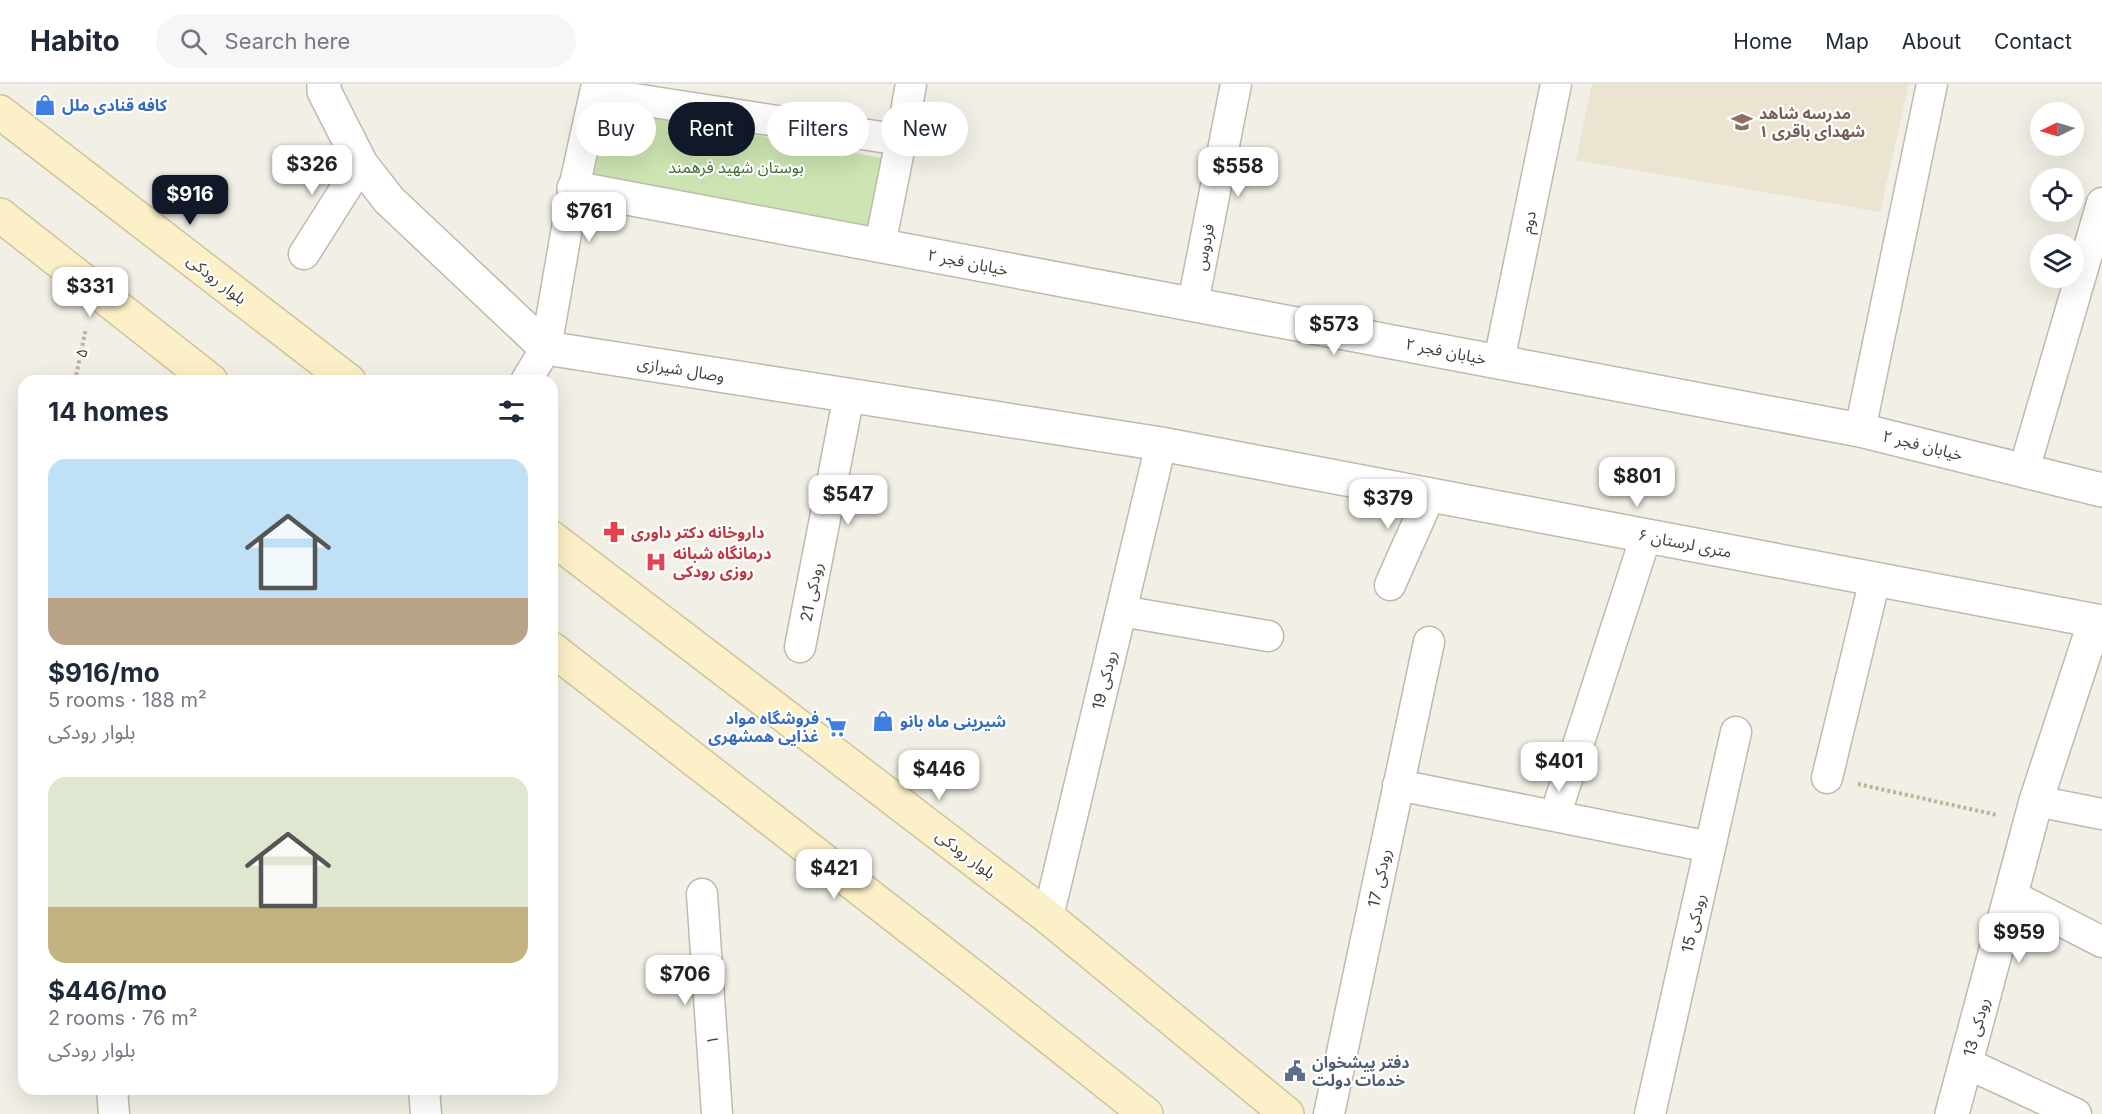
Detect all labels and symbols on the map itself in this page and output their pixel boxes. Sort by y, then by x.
shop icon: کافه قنادی ملل [33,93,57,117]
place label: کافه قنادی ملل [62,95,168,115]
north arrow [2030,102,2084,156]
place label: مدرسه شاهد شهدای باقری ۱ [1759,103,1865,141]
school or university icon: مدرسه شاهد شهدای باقری ۱ [1730,110,1754,134]
pin: $326 [276,145,348,196]
pin: $558 [1202,147,1274,198]
park label: بوستان شهید فرهمند [668,157,804,177]
pin: $916 [154,175,226,226]
pin: $761 [553,192,625,243]
street label: دوم [1516,209,1543,236]
street label: فردوس [1190,222,1218,272]
street label: خیابان فجر ۲ [926,244,1010,280]
street label: بلوار رودکی [183,250,251,308]
pin: $331 [54,267,126,318]
pin: $573 [1298,305,1370,356]
street label: خیابان فجر ۲ [1404,333,1488,369]
street label: ۵ [70,346,92,360]
street label: وصال شیرازی [636,352,726,387]
street label: خیابان فجر ۲ [1881,425,1965,465]
pin: $801 [1601,457,1673,508]
pin: $547 [812,475,884,526]
pin: $379 [1352,479,1424,530]
pharmacy icon: داروخانه دکتر داوری [602,520,626,544]
place label: داروخانه دکتر داوری [631,522,764,542]
street label: ۶ متری لرستان [1636,524,1734,562]
place label: درمانگاه شبانه روزی رودکی [673,543,772,581]
hospital icon: درمانگاه شبانه روزی رودکی [644,550,668,574]
street label: رودکی 21 [795,561,827,623]
street label: رودکی 19 [1088,649,1120,711]
place label: فروشگاه مواد غذایی همشهری [708,708,819,746]
shop icon: شیرینی ماه بانو [871,709,895,733]
place label: شیرینی ماه بانو [900,711,1006,731]
supermarket icon: فروشگاه مواد غذایی همشهری [824,715,848,739]
pin: $401 [1523,742,1595,793]
pin: $446 [903,750,975,801]
street label: بلوار رودکی [932,825,1000,883]
street label: رودکی 17 [1363,847,1395,909]
pin: $421 [798,849,870,900]
street label: رودکی 15 [1677,892,1709,954]
pin: $959 [1983,913,2055,964]
pin: $706 [649,955,721,1006]
street label: رودکی 13 [1959,995,1993,1059]
street label: ۱ [702,1035,722,1045]
place label: دفتر پیشخوان خدمات دولت [1312,1052,1410,1090]
public building icon: دفتر پیشخوان خدمات دولت [1283,1059,1307,1083]

